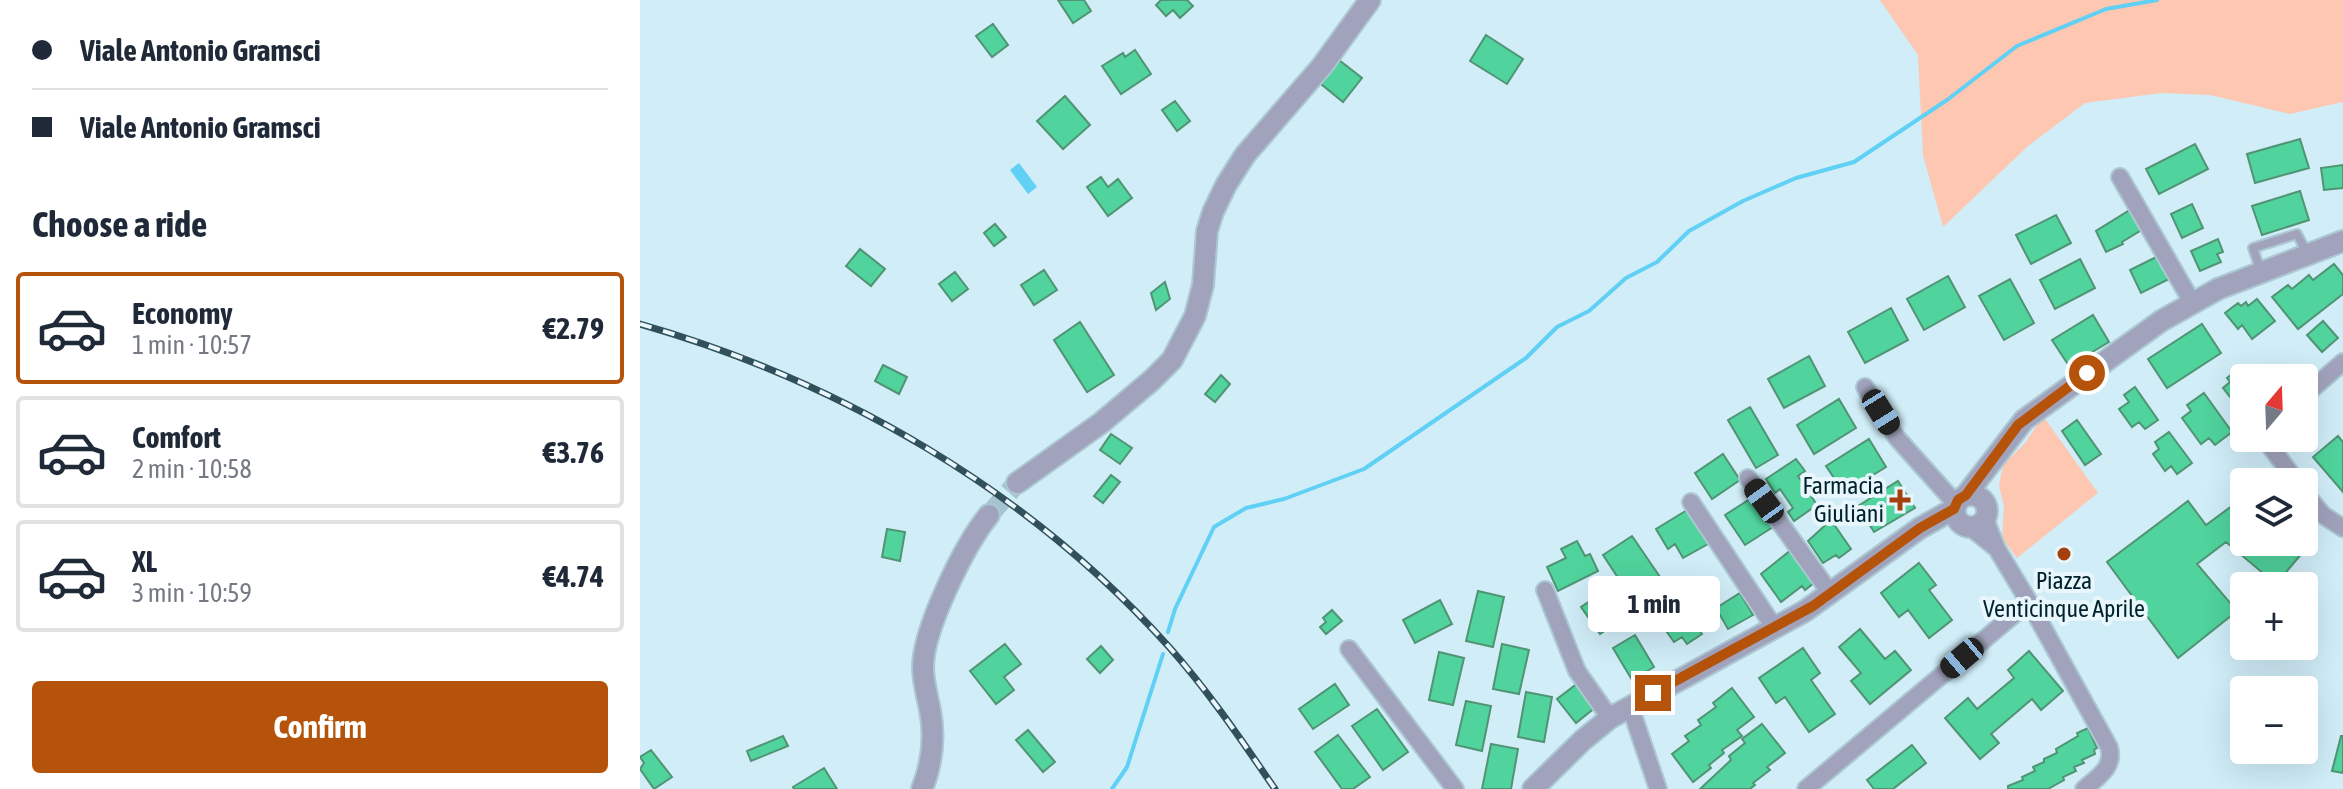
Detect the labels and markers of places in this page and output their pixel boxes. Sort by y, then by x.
place label: Farmacia Giuliani [1803,472,1884,527]
marker: Farmacia Giuliani [1891,491,1909,509]
marker: Piazza Venticinque Aprile [2055,545,2073,563]
place label: Piazza Venticinque Aprile [1983,567,2145,622]

